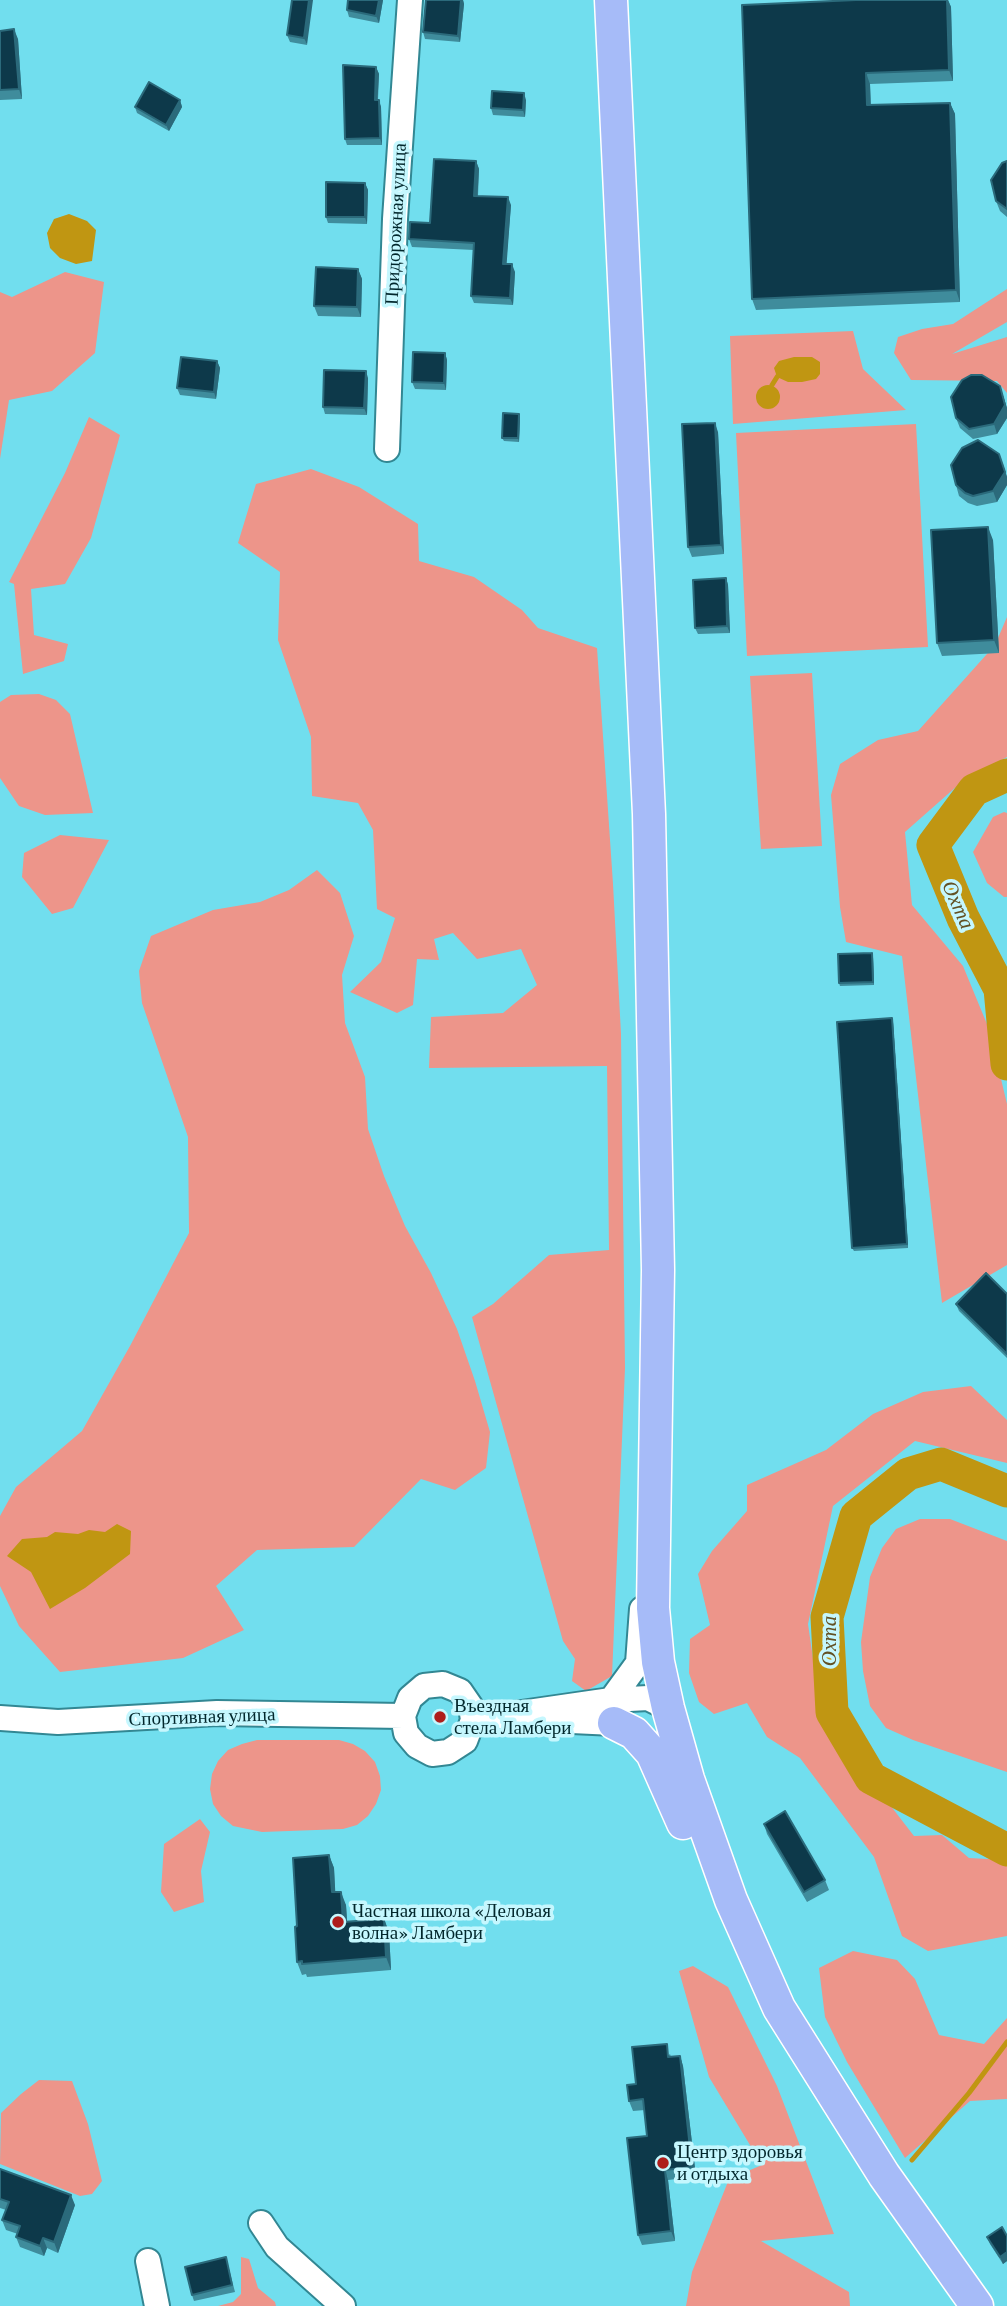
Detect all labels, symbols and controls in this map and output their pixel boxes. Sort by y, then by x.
street label: Придорожная улица [380,142,412,306]
water label: Охта [936,877,980,933]
water label: Охта [817,1616,843,1666]
place label: Въездная стела Ламбери [454,1695,572,1739]
street label: Спортивная улица [128,1703,276,1731]
marker: Въездная стела Ламбери [432,1709,448,1725]
place label: Частная школа «Деловая волна» Ламбери [352,1900,551,1944]
marker: Частная школа «Деловая волна» Ламбери [330,1914,346,1930]
place label: Центр здоровья и отдыха [677,2141,803,2185]
marker: Центр здоровья и отдыха [655,2155,671,2171]

